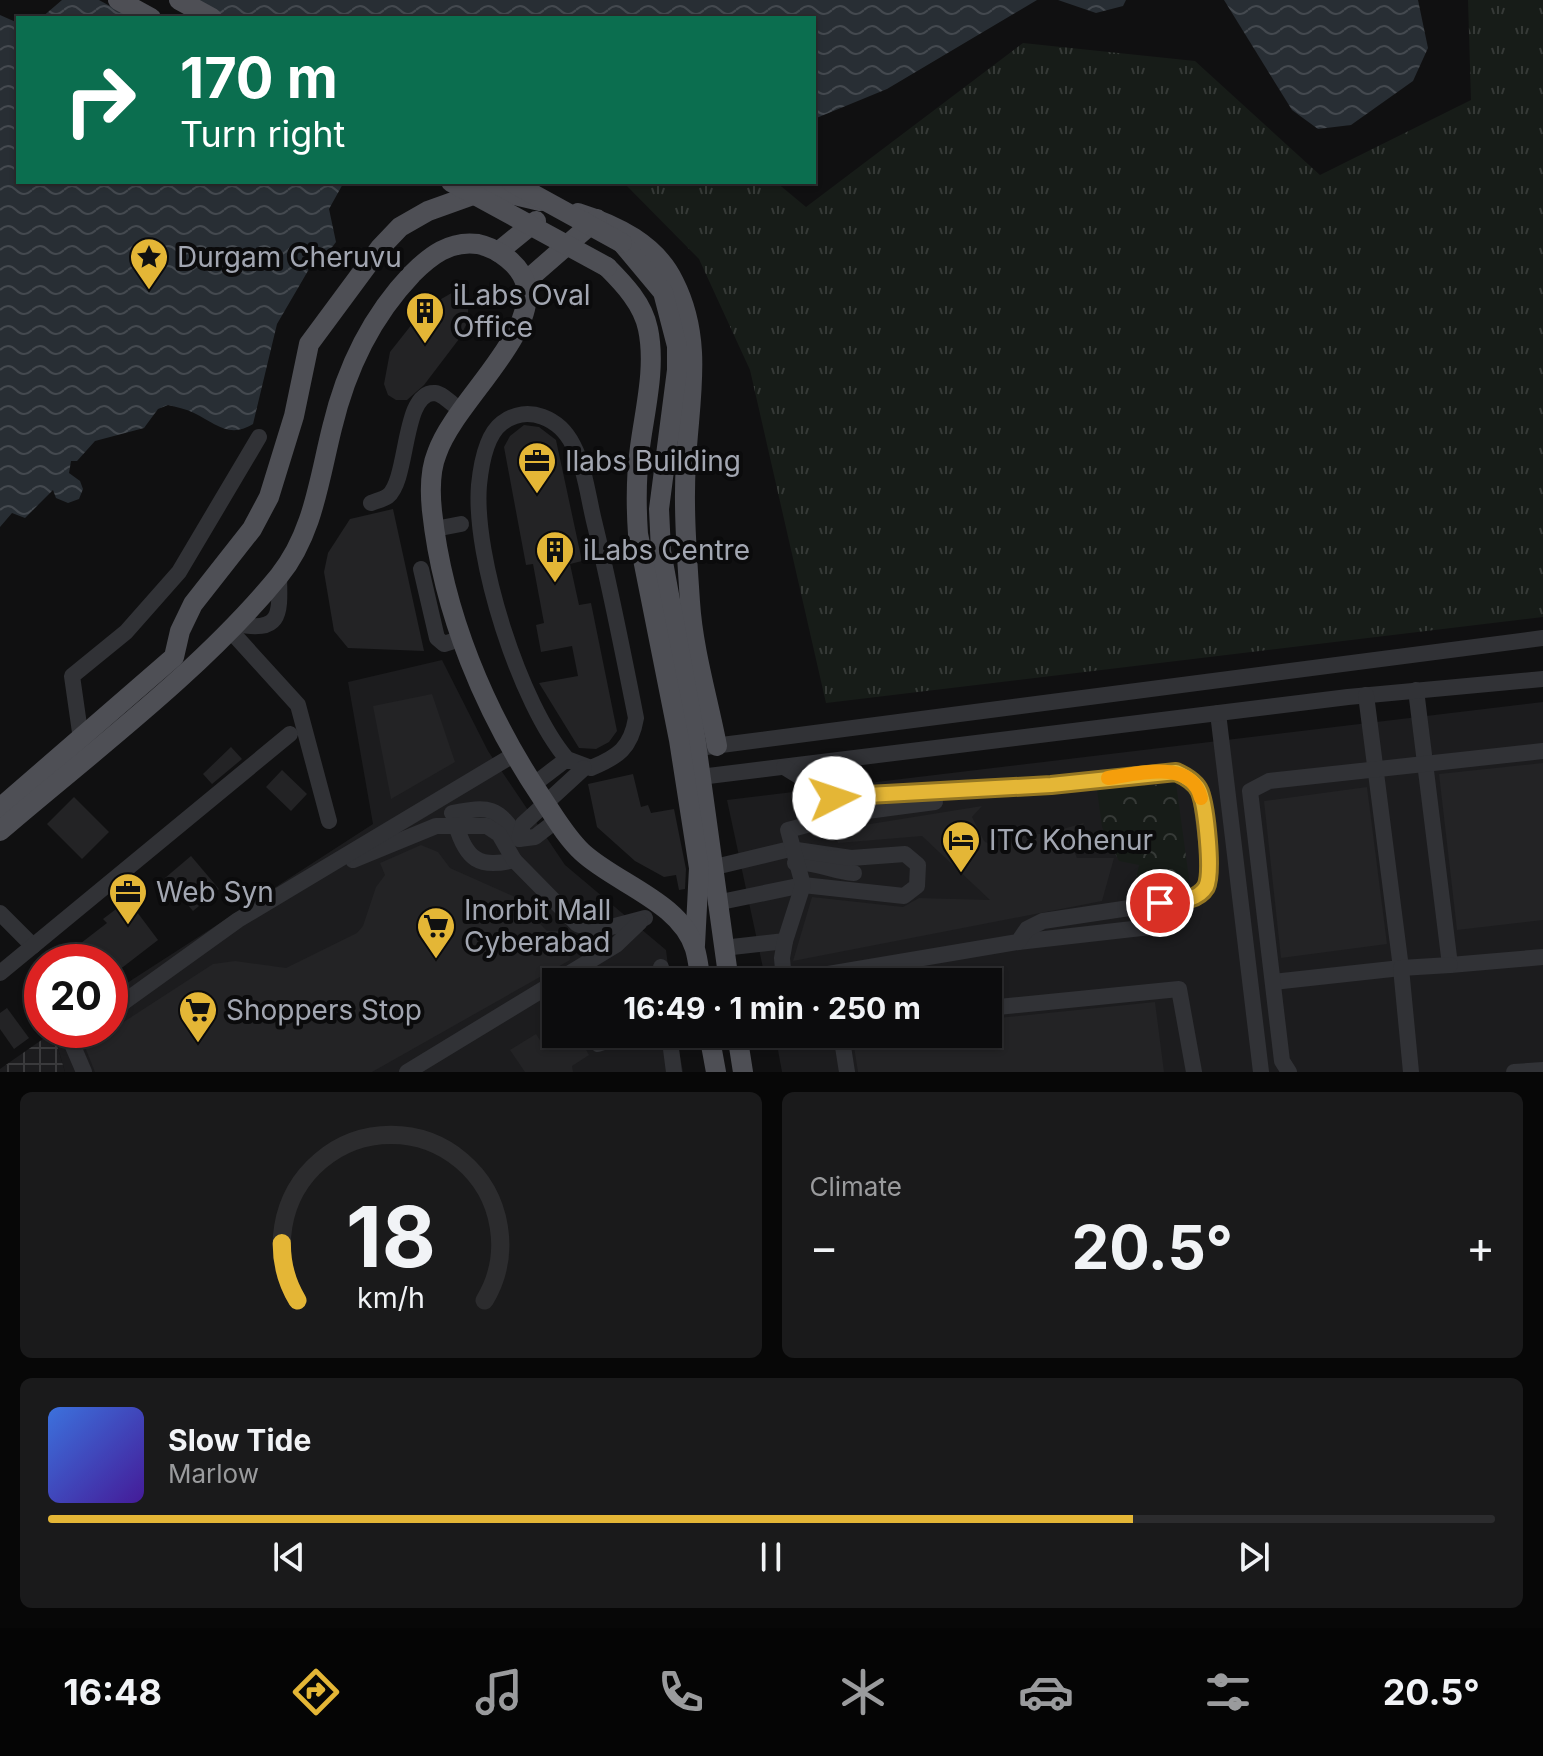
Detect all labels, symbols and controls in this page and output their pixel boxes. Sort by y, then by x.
text: 170 m [180,44,338,112]
icon: right [48,48,152,152]
text: Turn right [180,112,345,156]
place icon: Durgam Cheruvu [128,236,170,291]
place label: Durgam Cheruvu [177,240,402,274]
place label: iLabs Oval Office [453,278,591,344]
building icon: iLabs Oval Office [404,290,446,345]
office icon: Ilabs Building [516,440,558,495]
place label: Ilabs Building [565,444,741,478]
building icon: iLabs Centre [534,529,576,584]
place label: iLabs Centre [583,533,750,567]
position arrow [792,756,876,840]
hotel icon: ITC Kohenur [940,819,982,874]
place label: ITC Kohenur [989,823,1153,857]
pin [1126,869,1194,937]
office icon: Web Syn [107,871,149,926]
place label: Web Syn [156,875,274,909]
icon: arrive [1138,881,1182,925]
place label: Inorbit Mall Cyberabad [464,893,611,959]
supermarket icon: Inorbit Mall Cyberabad [415,905,457,960]
speed limit sign: 20 [24,944,128,1048]
supermarket icon: Shoppers Stop [177,989,219,1044]
text: 16:49 · 1 min · 250 m [623,990,921,1026]
place label: Shoppers Stop [226,993,422,1027]
text: Climate [810,1171,902,1202]
text: 18 [346,1186,436,1287]
text: 20.5° [1071,1211,1233,1283]
text: − [810,1220,839,1274]
text: + [1466,1220,1495,1274]
text: km/h [357,1280,425,1315]
text: Slow Tide [168,1422,311,1458]
text: Marlow [168,1458,259,1489]
icon: previous [267,1535,311,1579]
icon: pause [749,1535,793,1579]
icon: next [1232,1535,1276,1579]
icon: directions [288,1664,344,1720]
icon: music [471,1664,527,1720]
icon: phone [653,1664,709,1720]
icon: climate [835,1664,891,1720]
icon: car [1018,1664,1074,1720]
icon: filters [1200,1664,1256,1720]
text: 16:48 [63,1670,162,1714]
text: 20.5° [1383,1670,1480,1714]

